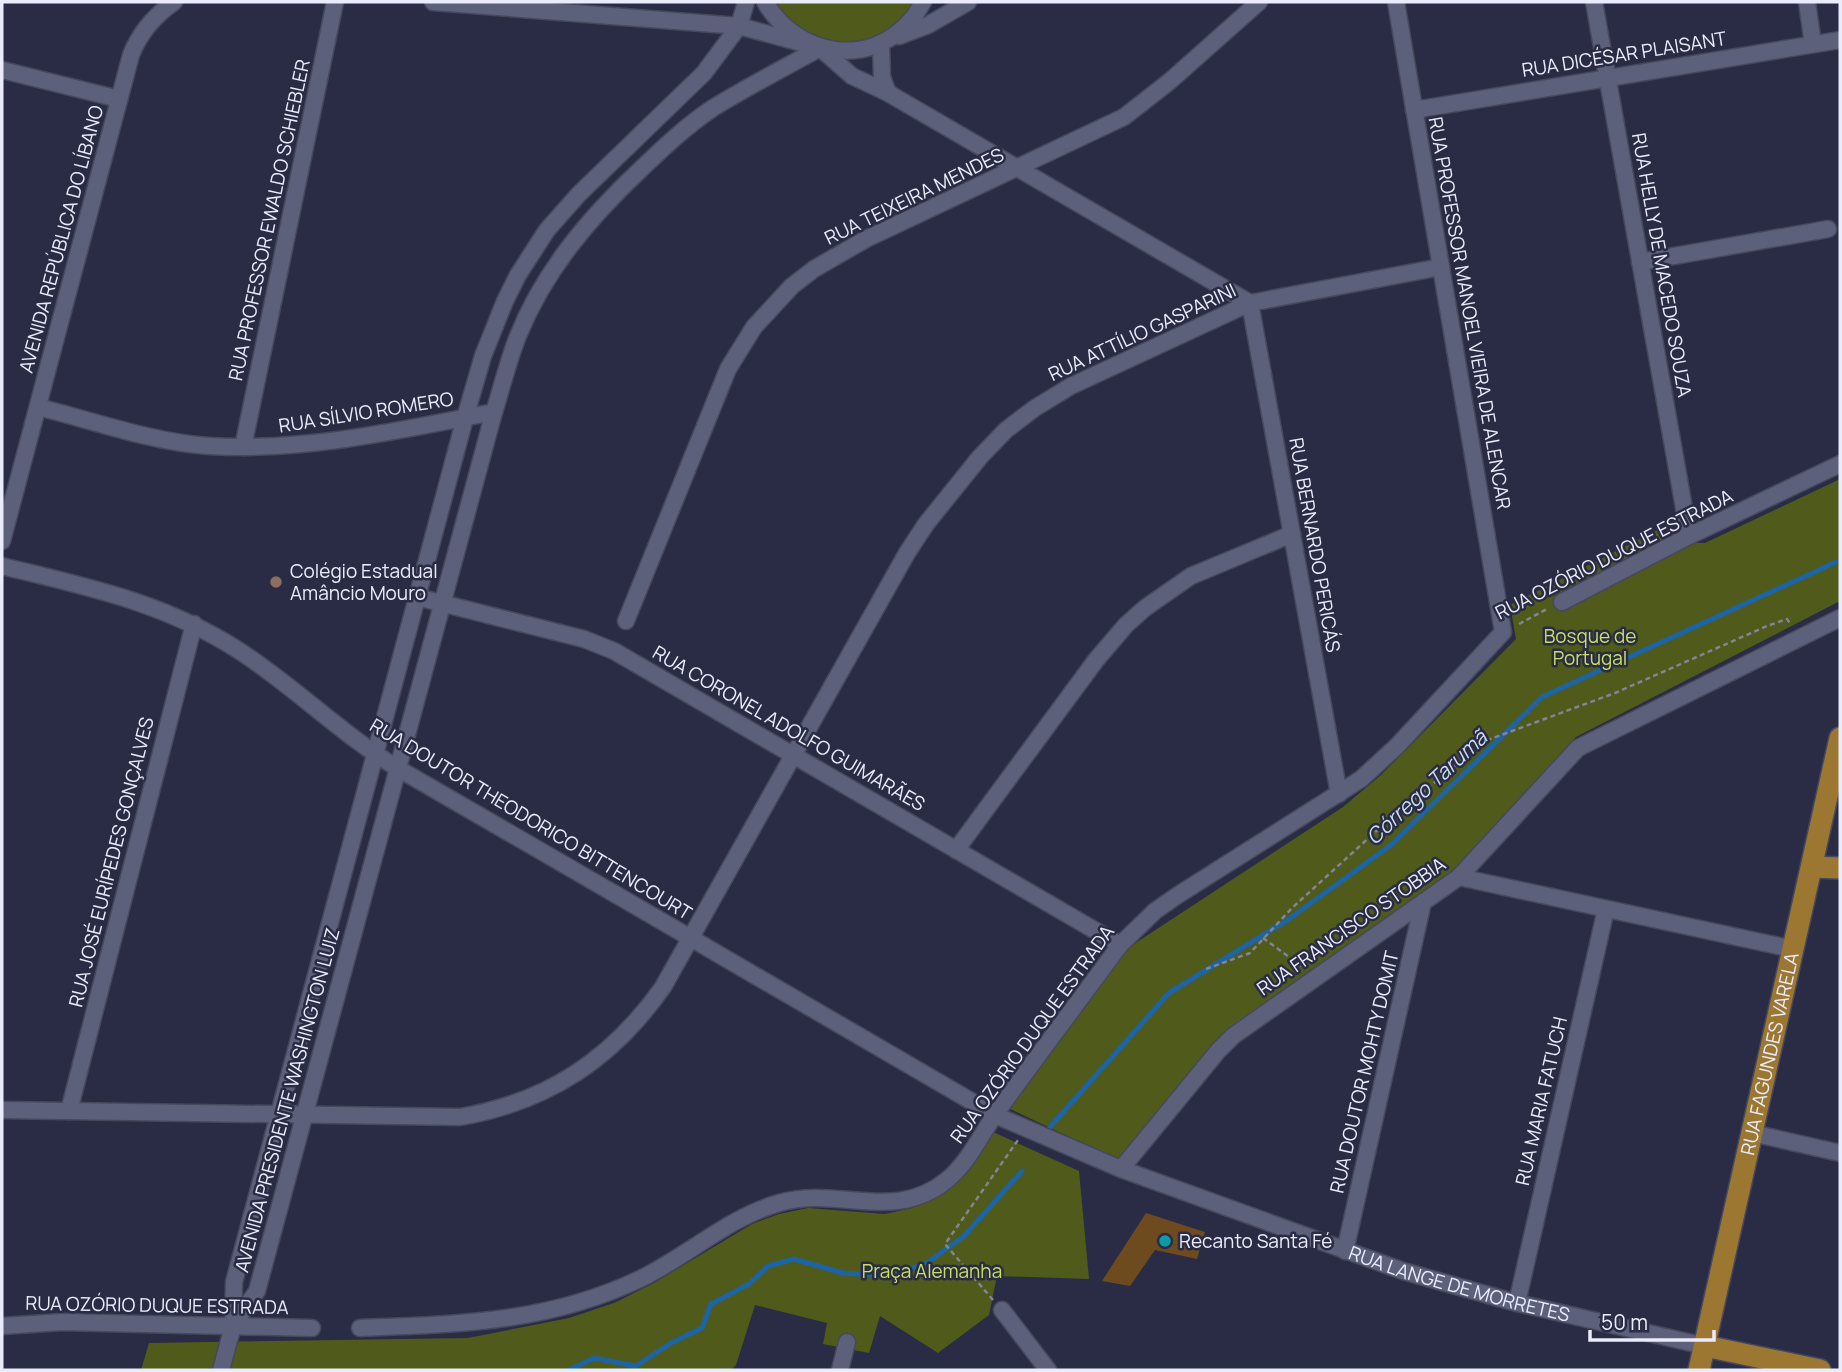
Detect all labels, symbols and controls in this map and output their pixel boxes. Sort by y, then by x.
street label: RUA DICÉSAR PLAISANT [1520,25,1729,83]
street label: RUA PROFESSOR EWALDO SCHIEBLER [222,57,316,383]
street label: AVENIDA REPÚBLICA DO LÍBANO [13,102,109,376]
street label: RUA PROFESSOR MANOEL VIEIRA DE ALENCAR [1423,115,1517,511]
street label: RUA HELLY DE MACEDO SOUZA [1626,131,1698,399]
street label: RUA TEIXEIRA MENDES [820,141,1008,251]
street label: RUA ATTÍLIO GASPARINI [1044,277,1240,387]
street label: RUA SÍLVIO ROMERO [277,385,455,439]
street label: RUA BERNARDO PERICÁS [1283,436,1347,655]
street label: RUA OZÓRIO DUQUE ESTRADA [1491,483,1737,625]
place label: Colégio Estadual Amâncio Mouro [290,558,438,606]
marker: Colégio Estadual Amâncio Mouro [268,574,284,590]
park label: Bosque de Portugal [1544,623,1636,671]
street label: RUA CORONEL ADOLFO GUIMARÃES [648,639,930,817]
street label: RUA DOUTOR THEODORICO BITTENCOURT [365,712,697,926]
street label: RUA JOSÉ EURÍPEDES GONÇALVES [62,714,160,1010]
water label: Córrego Tarumã [1359,722,1494,850]
street label: RUA FRANCISCO STOBBIA [1252,851,1450,1001]
street label: RUA OZÓRIO DUQUE ESTRADA [944,920,1120,1148]
street label: AVENIDA PRESIDENTE WASHINGTON LUIZ [228,925,346,1275]
street label: RUA DOUTOR MOHTY DOMIT [1323,948,1405,1196]
street label: RUA FAGUNDES VARELA [1734,950,1805,1158]
street label: RUA MARIA FATUCH [1509,1014,1573,1188]
place label: Recanto Santa Fé [1179,1228,1332,1254]
marker: Recanto Santa Fé [1157,1233,1173,1249]
street label: RUA LANGE DE MORRETES [1345,1240,1573,1328]
park label: Praça Alemanha [862,1258,1002,1284]
street label: RUA OZÓRIO DUQUE ESTRADA [25,1290,289,1320]
scale bar [1590,1298,1714,1342]
text: 50 m [1601,1308,1648,1336]

